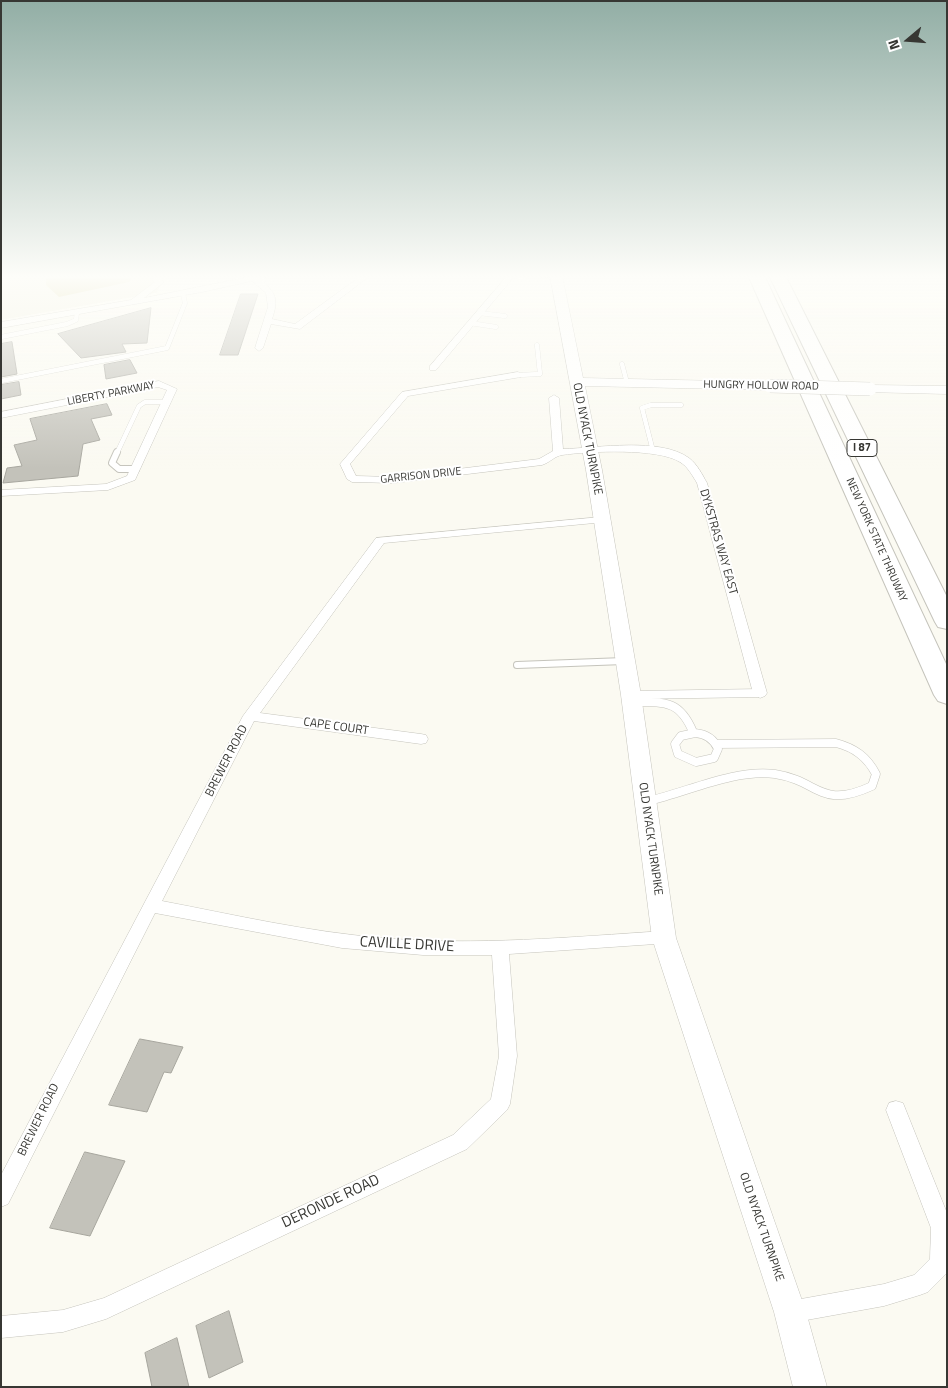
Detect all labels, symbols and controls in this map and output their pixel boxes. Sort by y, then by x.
north arrow [883,15,933,65]
text: N [882,37,905,53]
street label: HUNGRY HOLLOW ROAD [703,378,819,394]
street label: LIBERTY PARKWAY [66,379,156,409]
street label: OLD NYACK TURNPIKE [569,382,605,496]
road number: I 87 [847,439,877,456]
street label: GARRISON DRIVE [380,465,462,487]
street label: NEW YORK STATE THRUWAY [843,476,909,604]
street label: DYKSTRAS WAY EAST [696,487,740,597]
street label: CAPE COURT [302,715,370,739]
street label: BREWER ROAD [203,723,251,799]
street label: OLD NYACK TURNPIKE [635,781,665,897]
street label: CAVILLE DRIVE [359,934,455,956]
street label: BREWER ROAD [15,1081,63,1159]
street label: DERONDE ROAD [279,1171,383,1233]
street label: OLD NYACK TURNPIKE [736,1171,786,1283]

